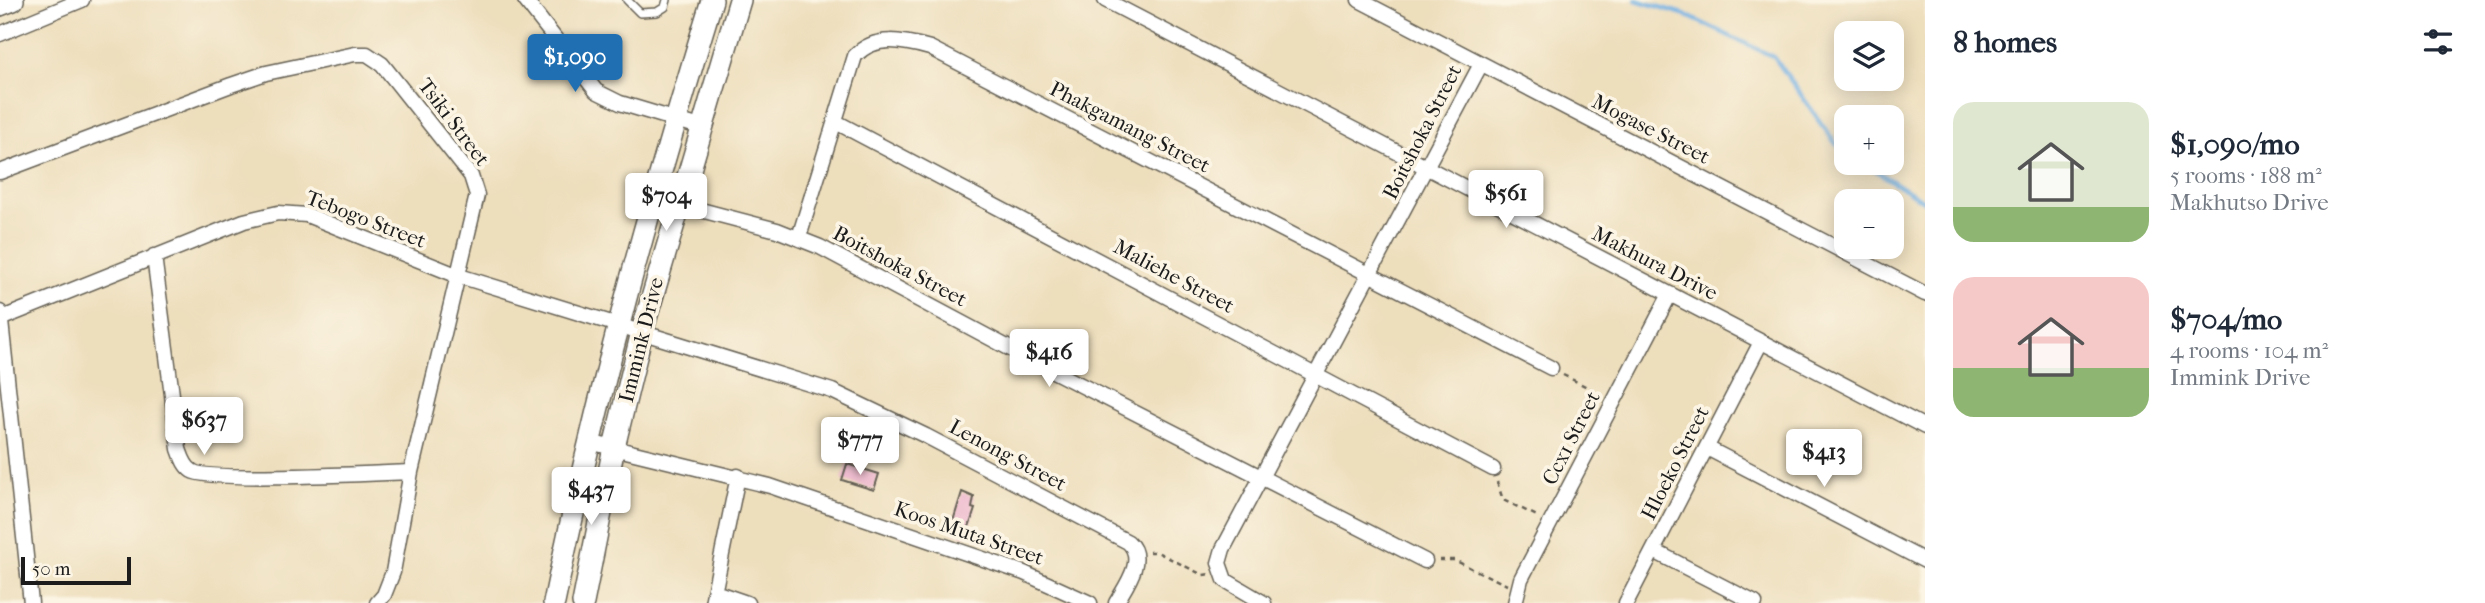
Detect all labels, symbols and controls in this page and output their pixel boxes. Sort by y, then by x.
map controls [1834,21,1904,259]
button: layers [1834,21,1904,91]
icon: filters [2419,23,2457,61]
text: 8 homes [1953,25,2057,60]
pin: $1,090 [518,34,632,94]
text: $1,090 [543,43,607,70]
street label: Boitshoka Street [1378,60,1467,203]
street label: Tsiki Street [413,73,495,171]
street label: Phakgamang Street [1046,76,1214,178]
street label: Mogase Street [1588,89,1714,169]
button: + [1834,105,1904,175]
text: $1,090/mo [2170,127,2300,162]
icon: home [2009,130,2093,214]
text: 5 rooms · 188 m² [2170,162,2322,189]
pin: $561 [1465,170,1547,230]
pin: $704 [625,174,707,233]
text: $561 [1484,179,1528,206]
text: $704 [641,182,691,209]
street label: Tebogo Street [303,185,430,253]
button: − [1834,189,1904,259]
text: Makhutso Drive [2170,189,2329,216]
street label: Boitshoka Street [829,221,971,312]
street label: Makhura Drive [1588,221,1722,305]
street label: Maliehe Street [1110,234,1239,318]
street label: Immink Drive [614,275,668,405]
text: $704/mo [2170,302,2282,337]
icon: home [2009,305,2093,389]
pin: $416 [1008,330,1090,389]
text: 4 rooms · 104 m² [2170,337,2328,364]
text: $416 [1026,338,1072,365]
text: Immink Drive [2170,364,2310,391]
street label: Ccx1 Street [1537,387,1605,489]
pin: $637 [163,398,245,457]
street label: Hloeko Street [1636,402,1714,524]
text: $637 [181,406,227,433]
street label: Lenong Street [945,414,1071,496]
pin: $777 [819,418,901,477]
text: $777 [837,426,883,453]
pin: $413 [1783,430,1865,489]
text: $413 [1802,438,1846,465]
pin: $437 [550,468,632,527]
text: $437 [568,476,614,503]
street label: Koos Muta Street [891,496,1047,570]
scale bar [21,554,131,586]
text: 50 m [32,558,71,580]

